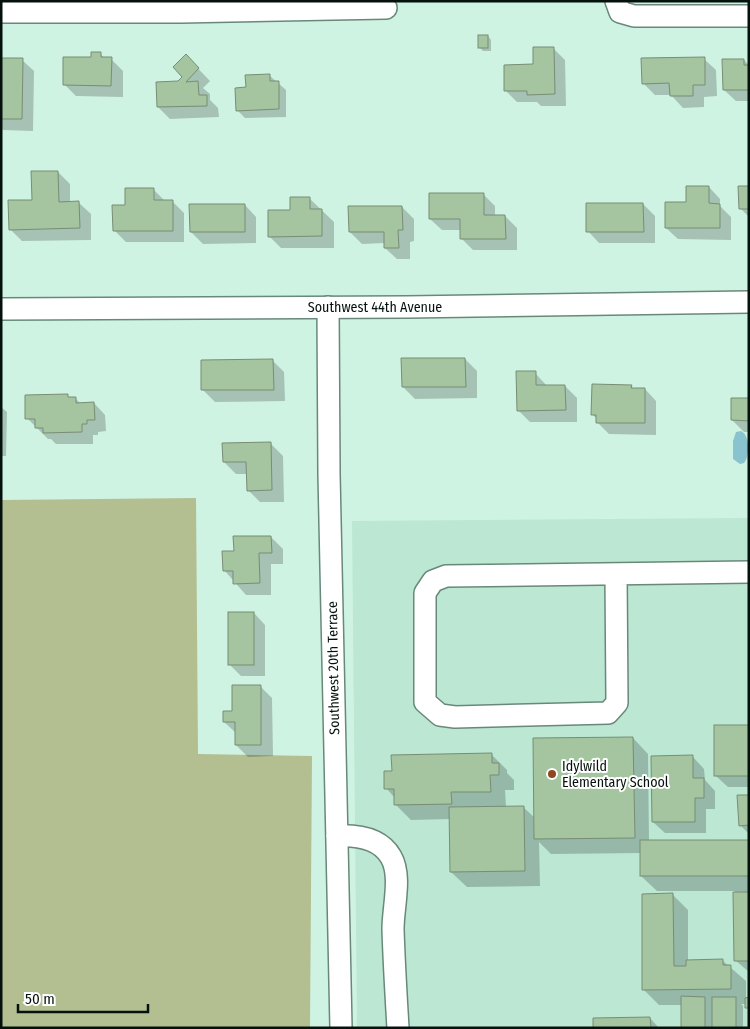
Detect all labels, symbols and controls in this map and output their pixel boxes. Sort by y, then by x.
street label: Southwest 44th Avenue [308,299,442,316]
street label: Southwest 20th Terrace [324,601,343,735]
place label: Idylwild Elementary School [562,758,669,791]
marker: Idylwild Elementary School [546,768,558,780]
scale bar [18,982,148,1014]
text: 50 m [25,990,55,1008]

